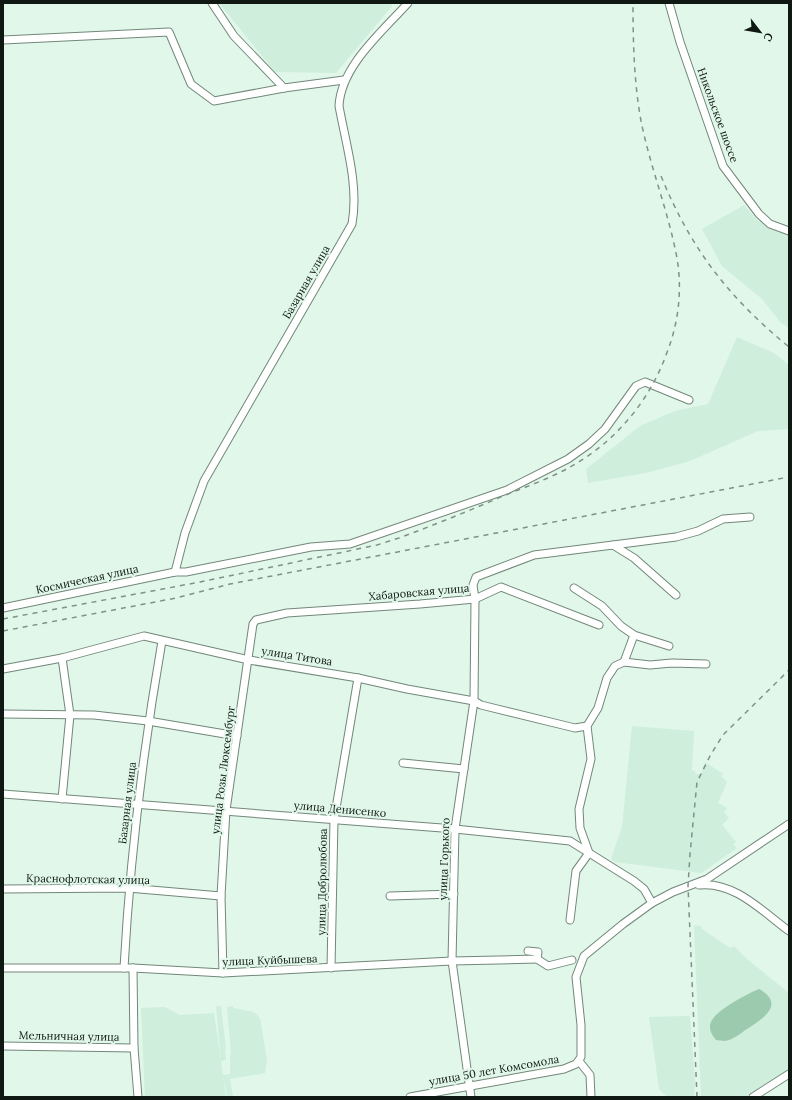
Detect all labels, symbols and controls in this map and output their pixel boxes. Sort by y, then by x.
north arrow [740,12,780,52]
text: С [760,30,777,44]
street label: Никольское шоссе [694,66,742,164]
street label: Базарная улица [279,242,333,321]
street label: Космическая улица [34,561,140,597]
street label: Хабаровская улица [368,581,470,603]
street label: улица Титова [261,643,334,669]
street label: улица Розы Люксембург [208,705,238,835]
street label: Базарная улица [115,761,139,845]
street label: улица Денисенко [293,798,387,820]
street label: улица Горького [436,817,452,901]
street label: улица Добролюбова [314,828,330,936]
street label: Краснофлотская улица [26,871,150,887]
street label: улица Куйбышева [222,951,318,969]
street label: Мельничная улица [18,1028,120,1044]
street label: улица 50 лет Комсомола [428,1052,560,1088]

